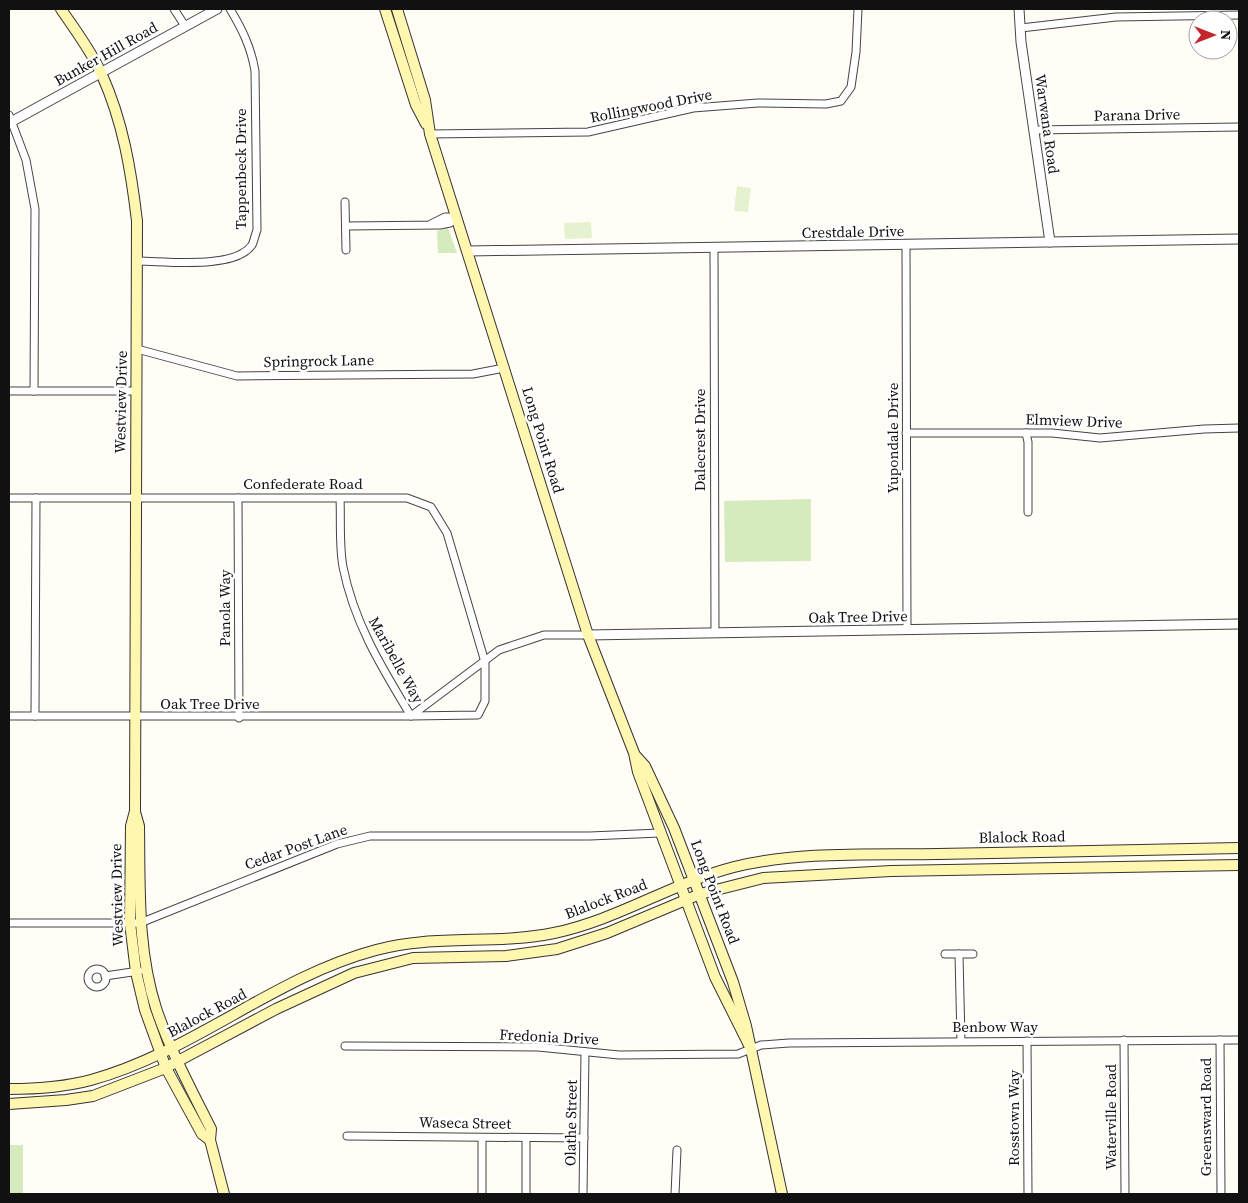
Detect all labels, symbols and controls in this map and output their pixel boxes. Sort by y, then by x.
north arrow [1188,10,1238,60]
street label: Bunker Hill Road [50,16,162,91]
text: N [1216,30,1236,40]
street label: Warwana Road [1030,73,1065,176]
street label: Rollingwood Drive [588,83,714,128]
street label: Parana Drive [1094,103,1181,126]
street label: Tappenbeck Drive [230,108,251,230]
street label: Crestdale Drive [802,220,905,243]
street label: Springrock Lane [264,349,375,372]
street label: Westview Drive [109,350,132,454]
street label: Yupondale Drive [882,382,903,493]
street label: Long Point Road [517,384,570,496]
street label: Dalecrest Drive [689,388,710,491]
street label: Elmview Drive [1025,408,1123,433]
street label: Confederate Road [243,473,363,494]
street label: Panola Way [214,569,235,647]
street label: Oak Tree Drive [808,605,908,628]
street label: Maribelle Way [364,613,429,707]
street label: Oak Tree Drive [160,693,260,714]
street label: Cedar Post Lane [242,818,350,875]
street label: Blalock Road [978,825,1066,848]
street label: Long Point Road [686,837,745,947]
street label: Westview Drive [105,843,128,947]
street label: Blalock Road [562,873,651,924]
street label: Blalock Road [164,983,250,1042]
street label: Benbow Way [952,1016,1038,1037]
street label: Fredonia Drive [499,1023,600,1050]
street label: Greensward Road [1195,1057,1216,1176]
street label: Waterville Road [1100,1063,1121,1170]
street label: Rosstown Way [1003,1070,1024,1166]
street label: Olathe Street [559,1080,582,1166]
street label: Waseca Street [419,1111,512,1134]

